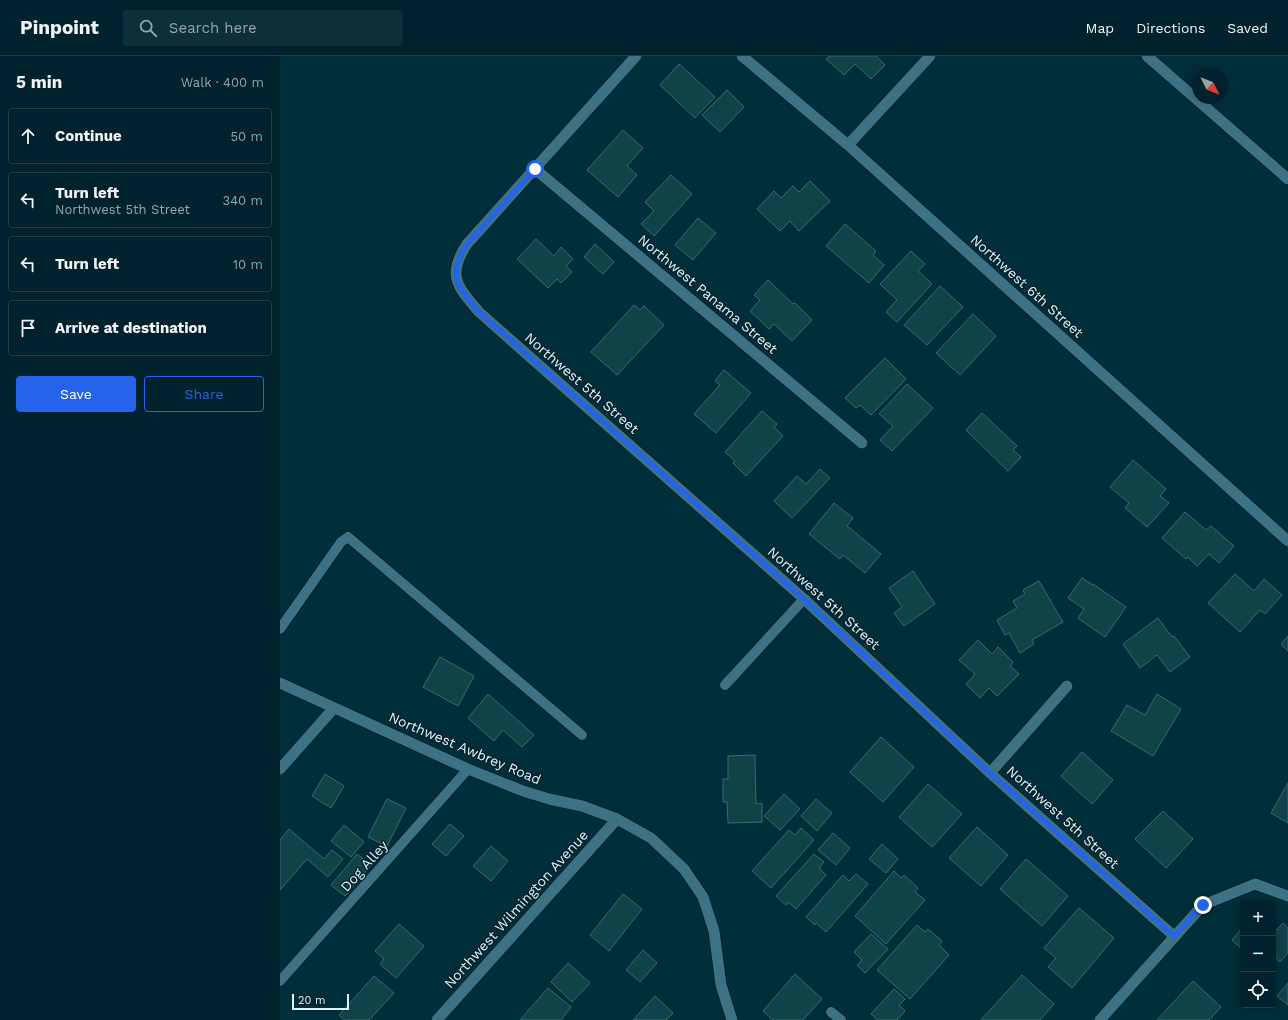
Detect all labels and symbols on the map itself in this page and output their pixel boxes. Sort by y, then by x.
north arrow [1192,68,1228,104]
route start [526,160,544,178]
street label: Northwest Panama Street [635,231,781,357]
street label: Northwest 6th Street [967,231,1087,341]
street label: Northwest 5th Street [522,329,642,437]
street label: Northwest 5th Street [765,543,883,653]
street label: Northwest Awbrey Road [387,709,543,787]
street label: Northwest 5th Street [1004,762,1122,872]
street label: Northwest Wilmington Avenue [441,827,591,991]
street label: Dog Alley [337,837,392,895]
route end [1194,896,1212,914]
scale bar [292,992,349,1011]

